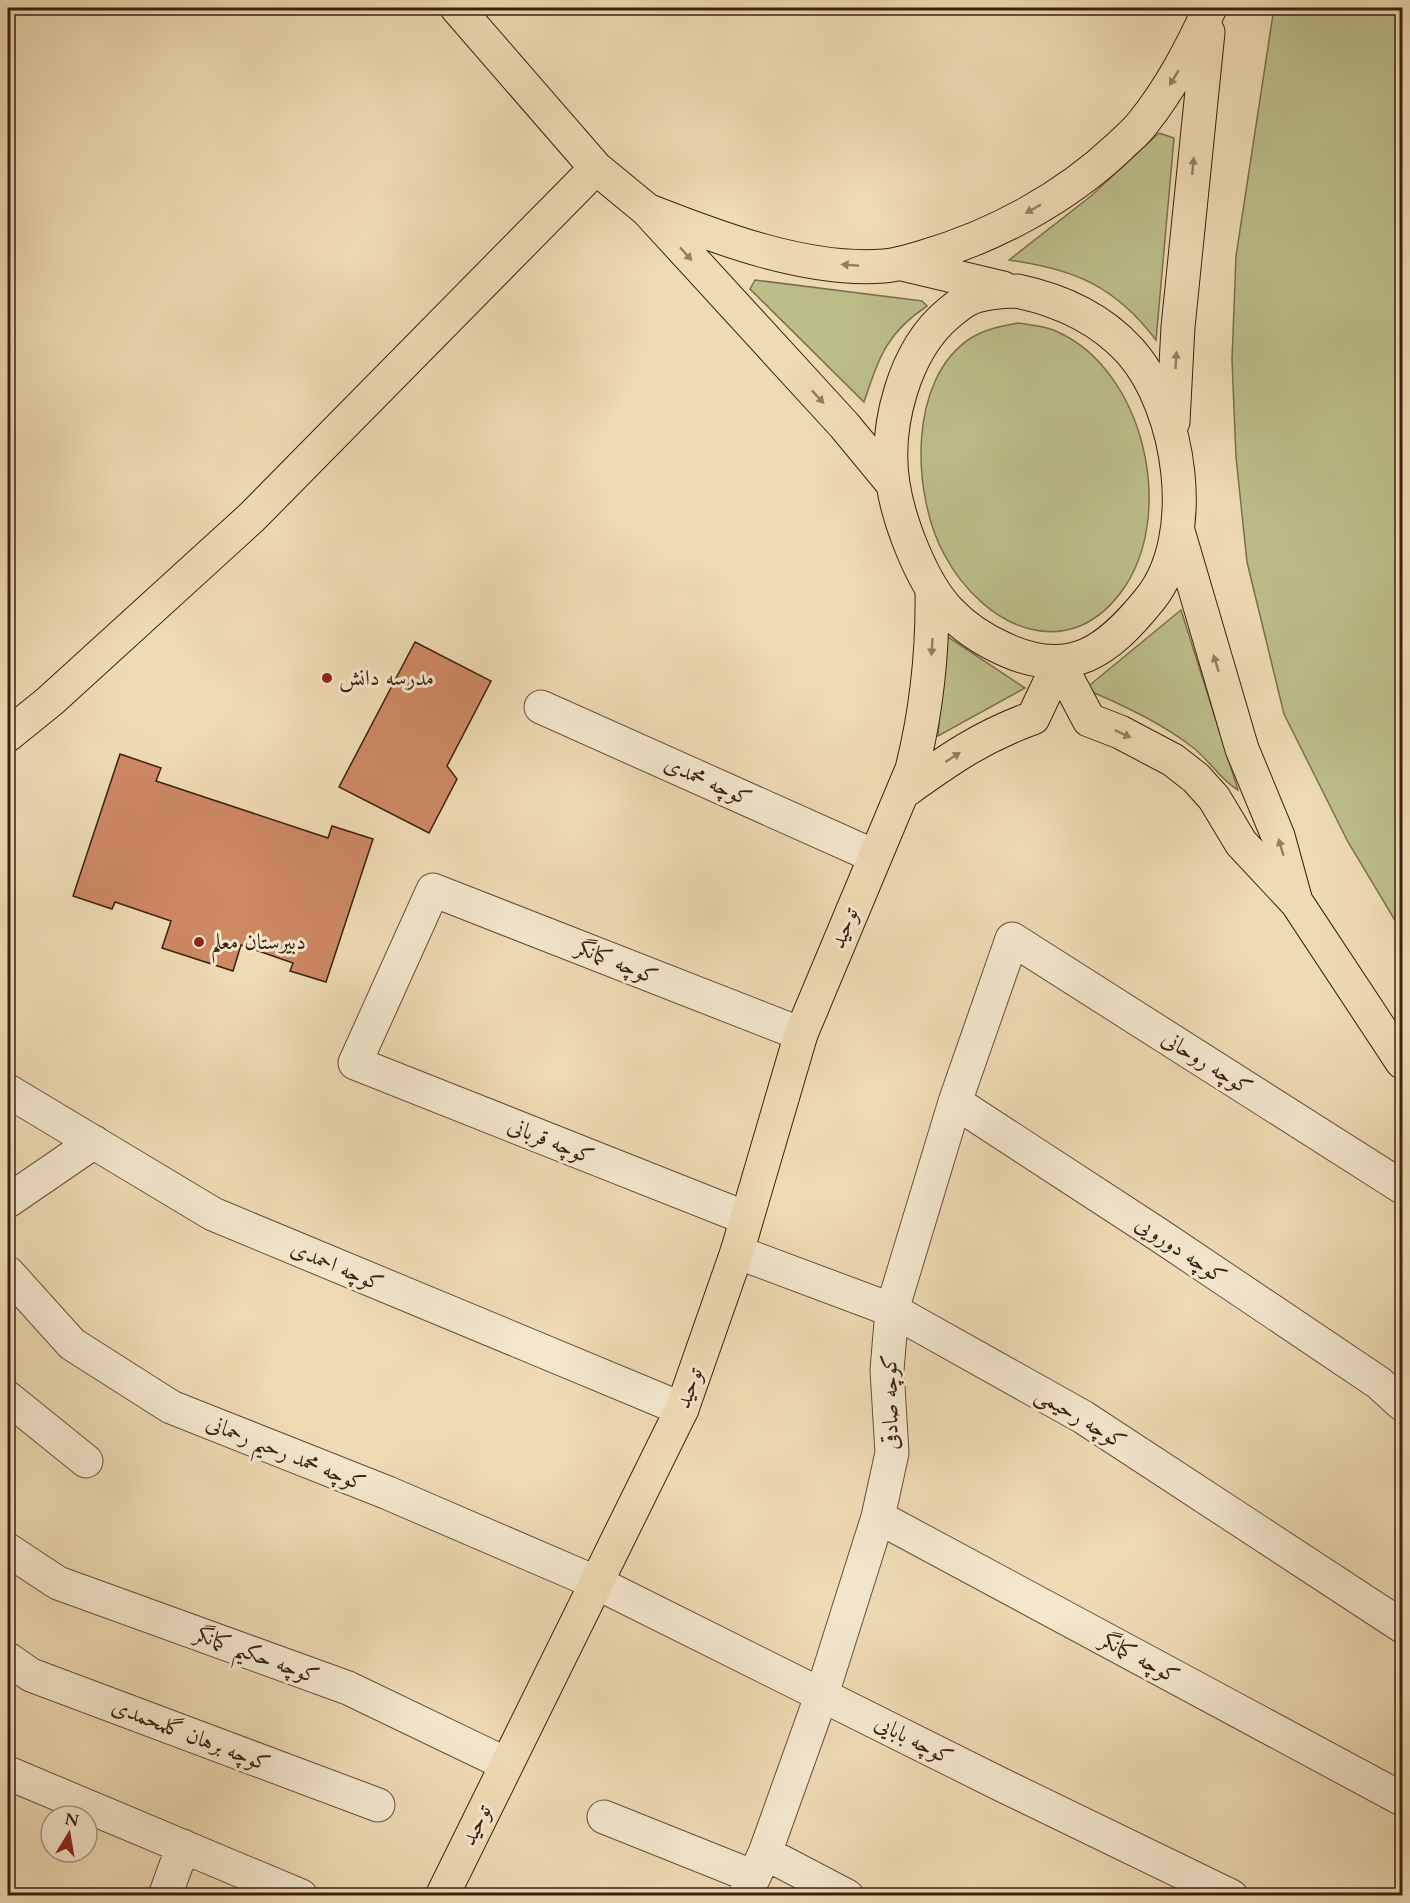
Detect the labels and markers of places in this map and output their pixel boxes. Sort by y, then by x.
place label: مدرسه دانش [339,663,434,693]
marker: مدرسه دانش [320,671,334,685]
place label: دبیرستان معلم [211,927,306,964]
marker: دبیرستان معلم [192,935,206,949]

